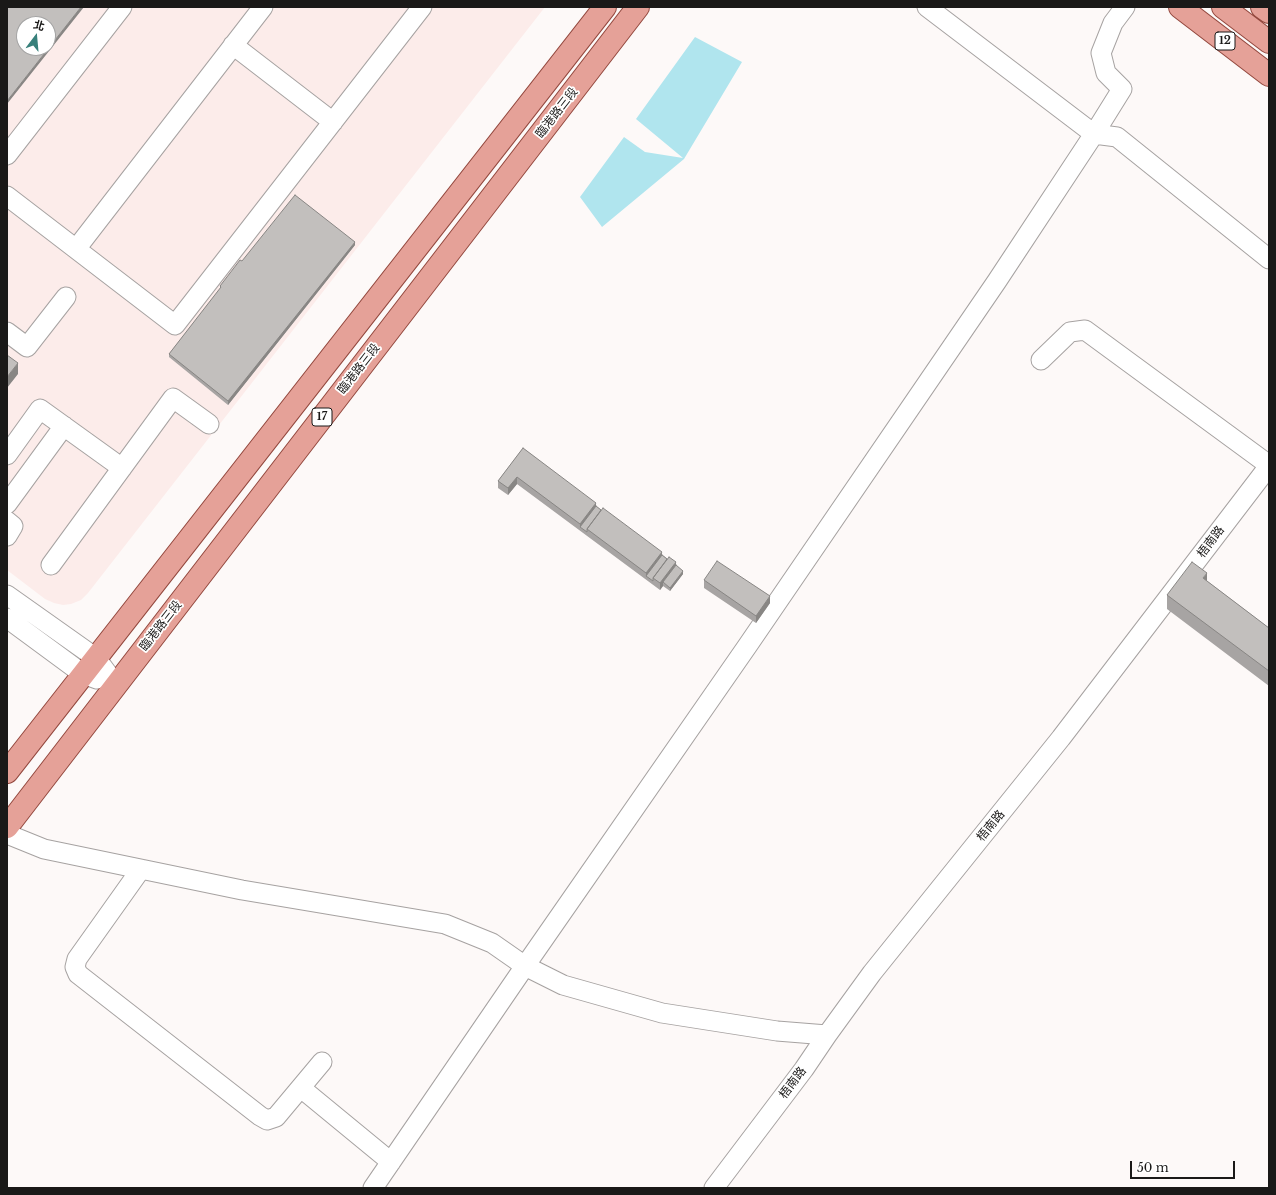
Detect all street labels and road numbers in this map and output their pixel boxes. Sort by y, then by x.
road number: 12 [1215,32,1235,50]
street label: 臨港路三段 [533,85,581,141]
street label: 臨港路三段 [335,341,383,397]
road number: 17 [312,408,332,426]
street label: 梧南路 [1194,523,1228,561]
street label: 臨港路三段 [137,598,185,654]
street label: 梧南路 [974,807,1008,845]
street label: 梧南路 [776,1064,810,1102]

